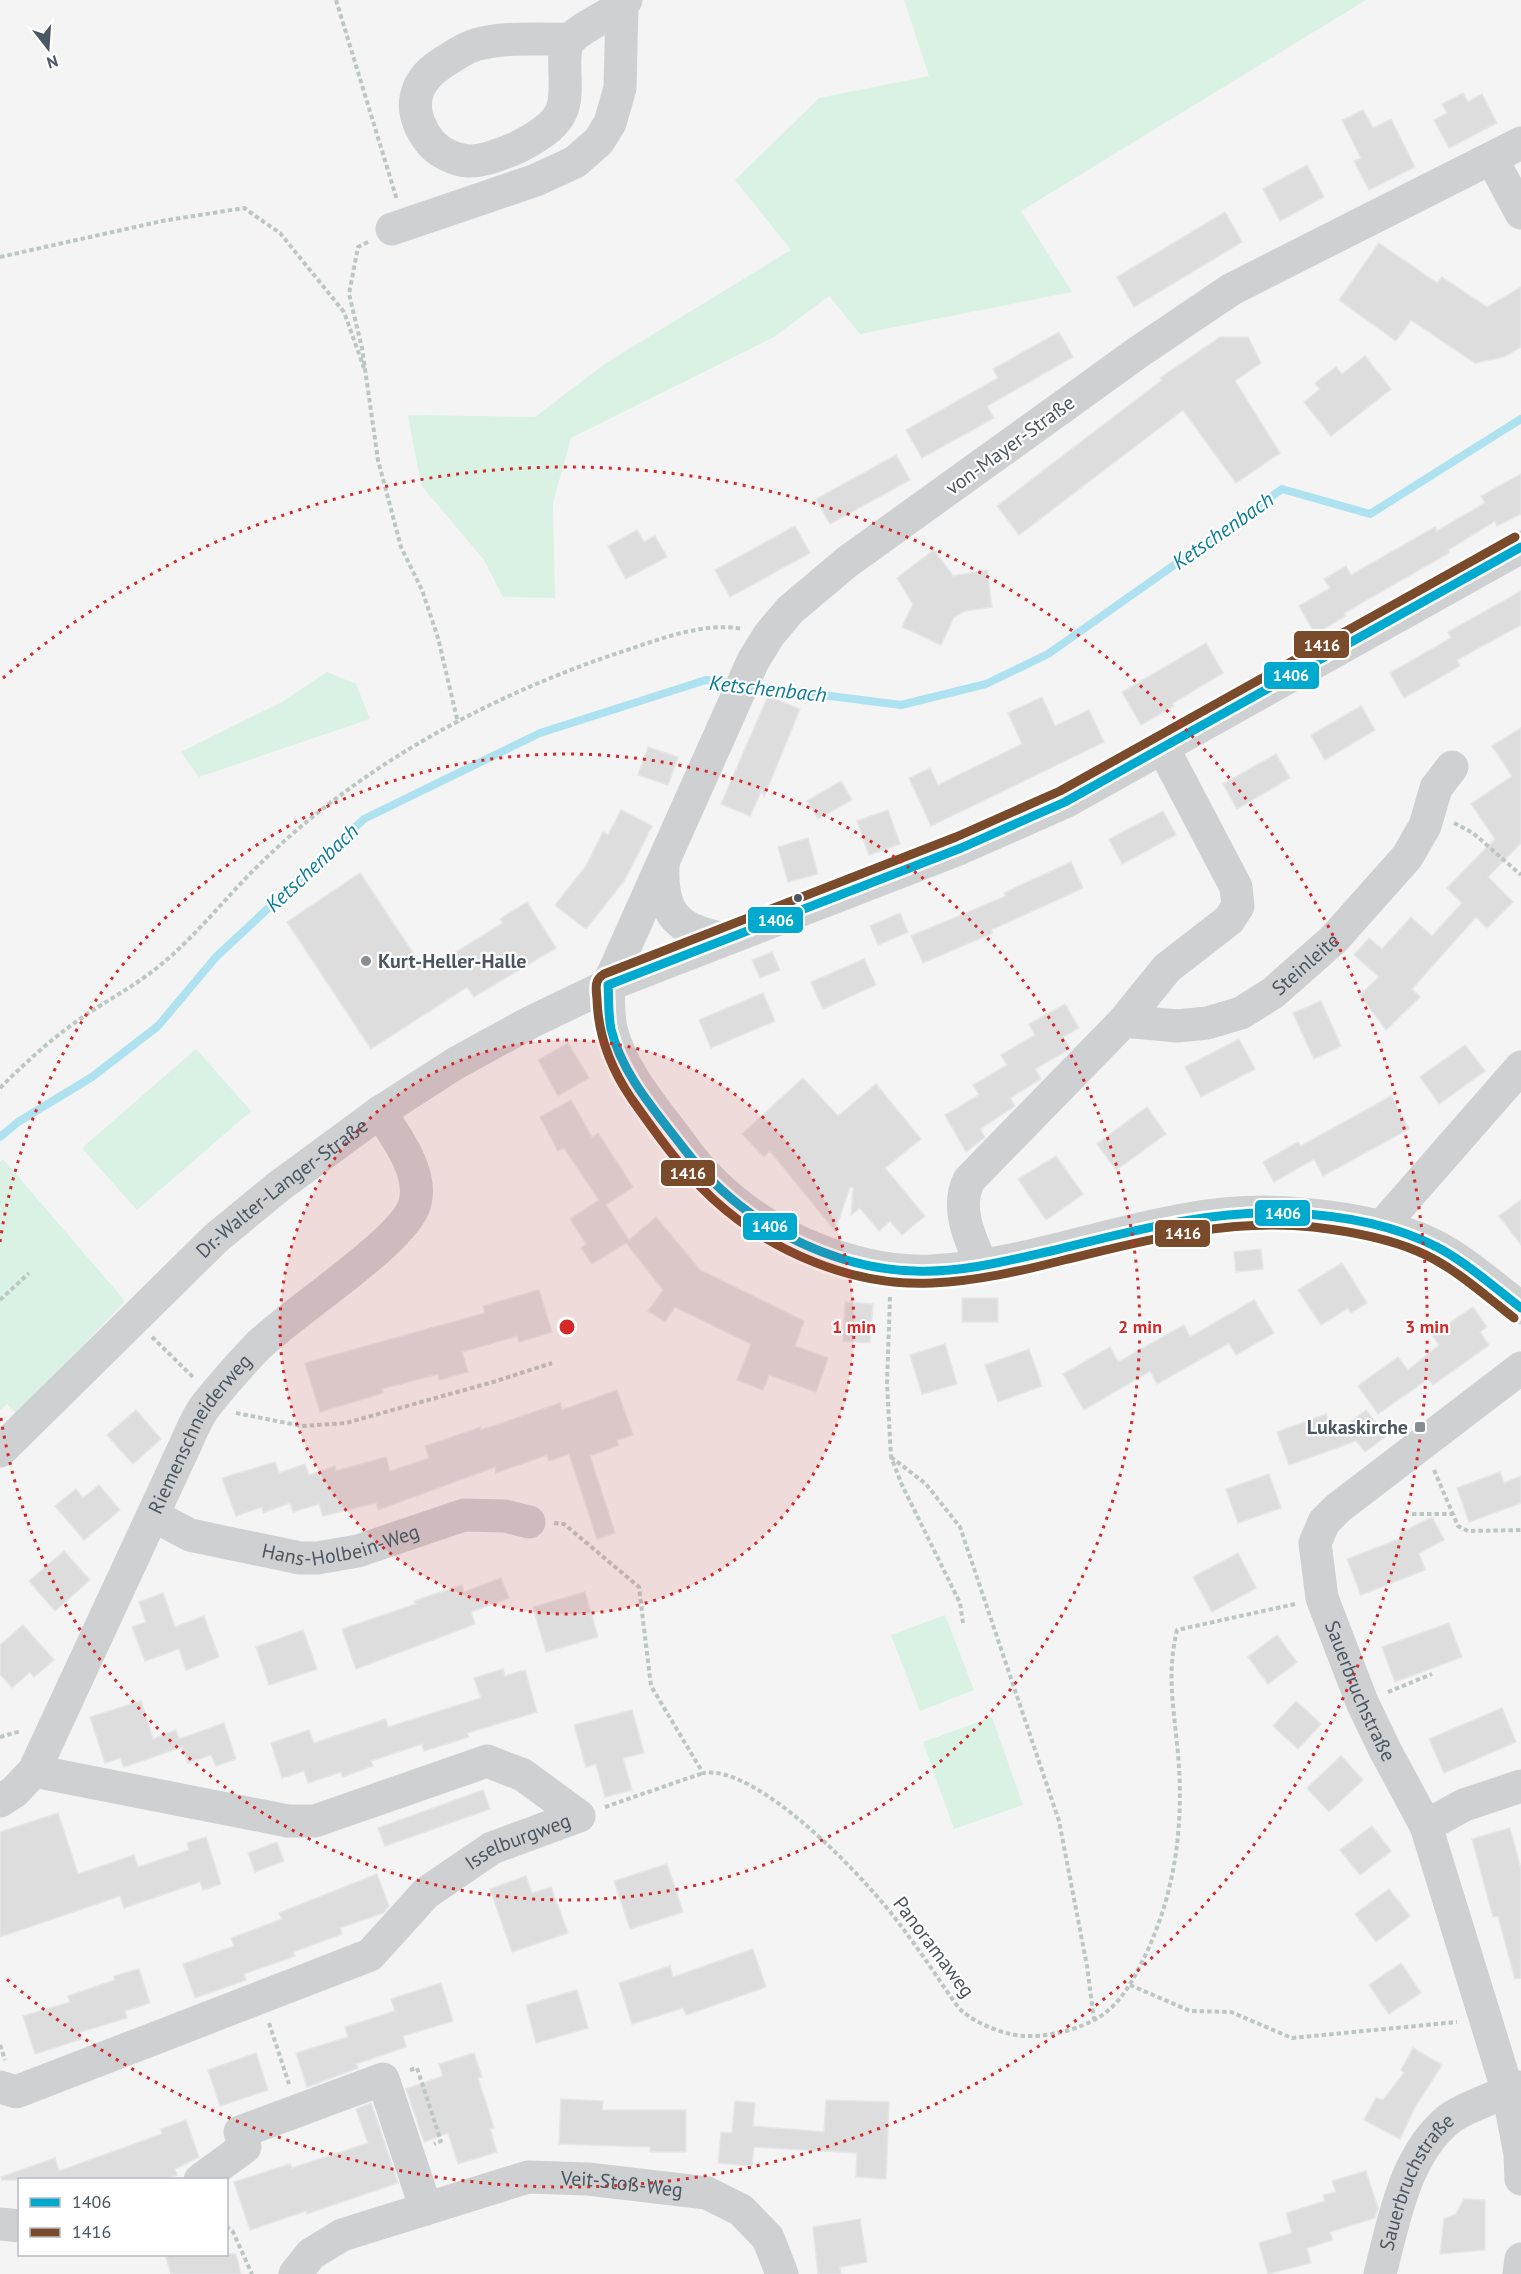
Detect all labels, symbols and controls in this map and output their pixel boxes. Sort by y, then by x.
north arrow [18,18,78,78]
text: N [44,51,60,73]
street label: von-Mayer-Straße [940,389,1080,501]
water label: Ketschenbach [1167,486,1279,575]
line badge: 1416 [1293,630,1350,659]
text: 1416 [1304,635,1340,655]
line badge: 1406 [1263,661,1320,690]
text: 1406 [1273,665,1309,685]
water label: Ketschenbach [708,669,828,708]
water label: Ketschenbach [259,818,364,918]
unlabelled marker [792,892,804,904]
line badge: 1406 [747,906,804,934]
text: 1406 [758,910,794,930]
street label: Steinleite [1266,927,1345,1001]
place label: Kurt-Heller-Halle [378,948,526,974]
marker: Kurt-Heller-Halle [359,954,373,968]
street label: Dr.-Walter-Langer-Straße [190,1112,373,1264]
line badge: 1416 [660,1159,716,1187]
text: 1416 [670,1163,706,1183]
line badge: 1406 [1254,1199,1311,1227]
text: 1406 [1265,1203,1301,1223]
line badge: 1406 [742,1212,798,1241]
text: 1406 [752,1216,788,1236]
line badge: 1416 [1154,1219,1211,1248]
text: 1416 [1165,1223,1201,1243]
text: 1 min [832,1315,876,1338]
text: 2 min [1118,1315,1162,1338]
text: 3 min [1405,1315,1449,1338]
centre of rings [557,1317,577,1337]
street label: Riemenschneiderweg [142,1348,257,1518]
place label: Lukaskirche [1307,1414,1408,1440]
marker: Lukaskirche [1413,1420,1427,1434]
street label: Hans-Holbein-Weg [260,1518,423,1572]
street label: Sauerbruchstraße [1319,1617,1402,1766]
street label: Isselburgweg [460,1807,574,1876]
street label: Panoramaweg [887,1891,981,2003]
street label: Sauerbruchstraße [1373,2107,1459,2253]
street label: Veit-Stoß-Weg [559,2165,684,2203]
legend [18,2178,228,2256]
text: 1406 [72,2190,111,2213]
text: 1416 [72,2220,111,2243]

